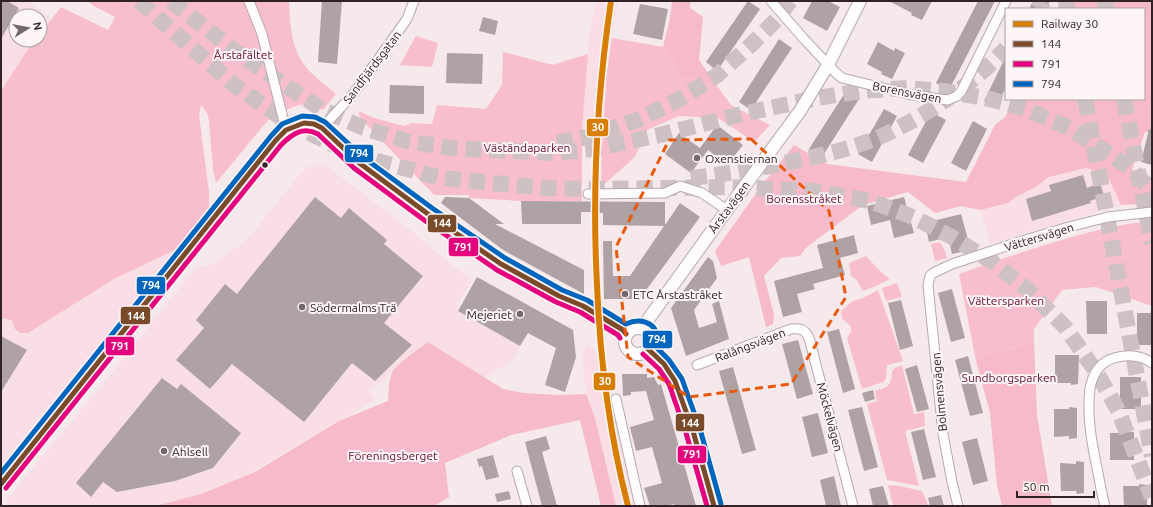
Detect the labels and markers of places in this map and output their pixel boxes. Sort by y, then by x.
place label: Oxenstiernan [705,152,778,165]
marker: Oxenstiernan [692,153,702,163]
unlabelled marker [260,160,270,170]
place label: ETC Årstastråket [633,288,723,301]
marker: ETC Årstastråket [620,289,630,299]
place label: Södermalms Trä [310,301,396,314]
marker: Södermalms Trä [297,302,307,312]
place label: Mejeriet [467,308,512,321]
marker: Mejeriet [515,309,525,319]
place label: Ahlsell [172,445,208,458]
marker: Ahlsell [159,446,169,456]

